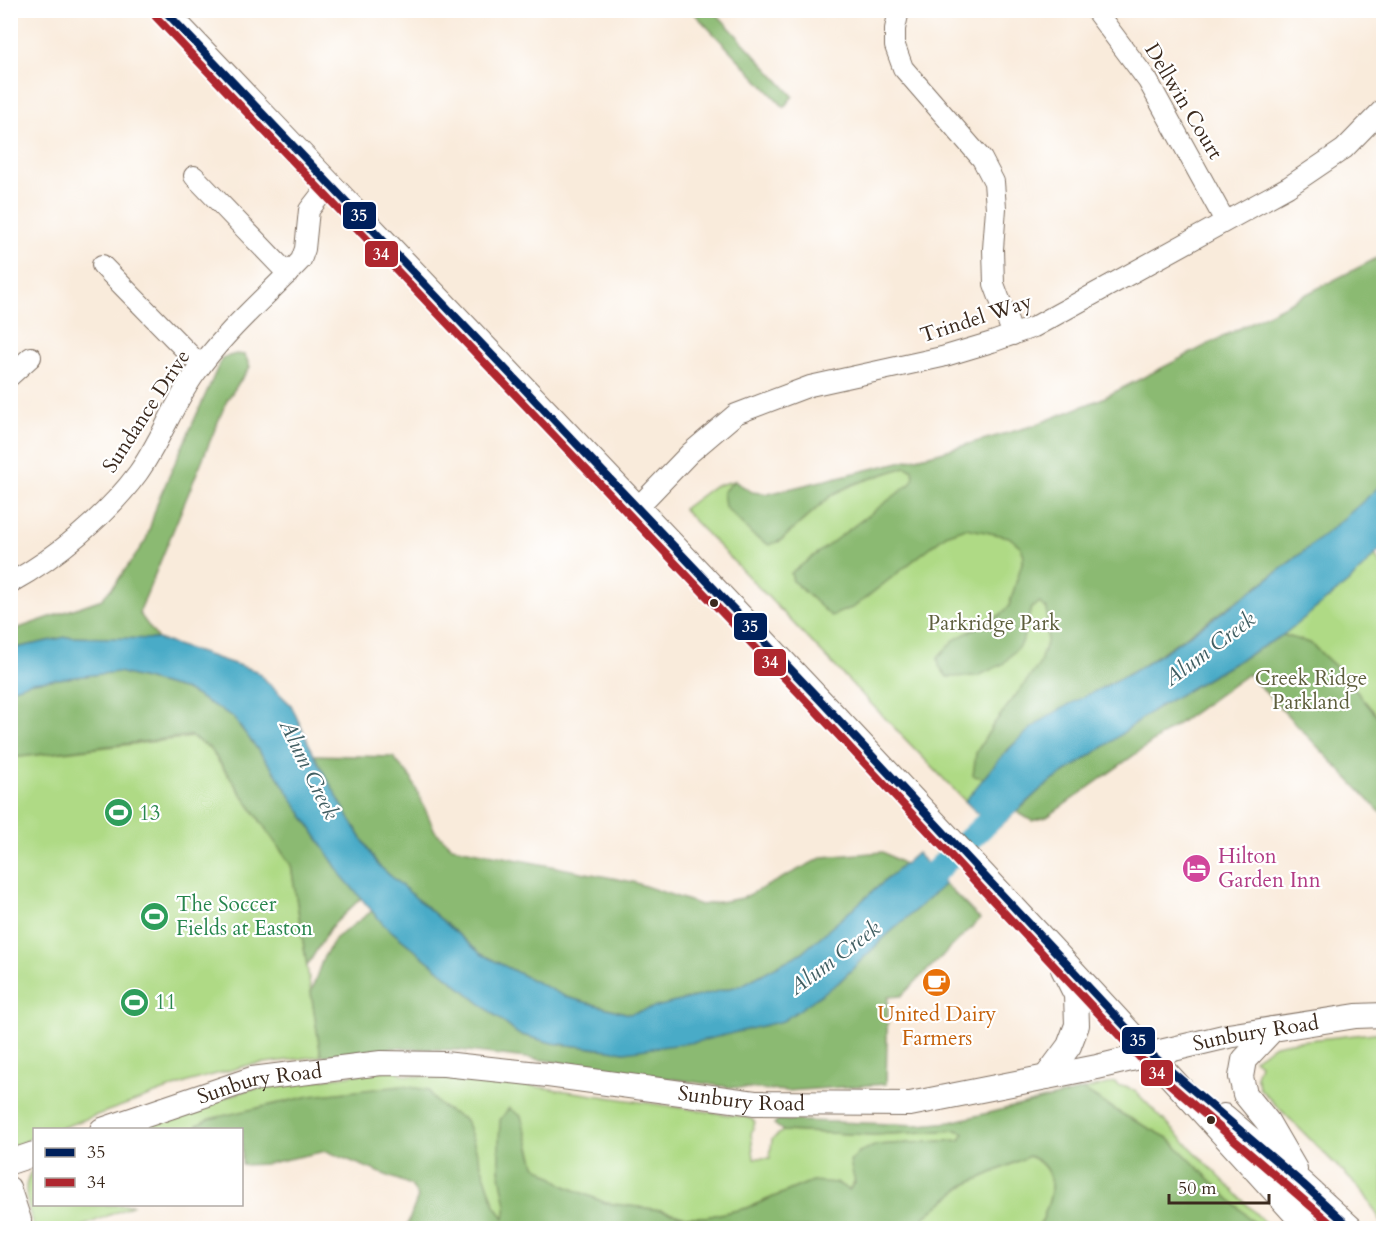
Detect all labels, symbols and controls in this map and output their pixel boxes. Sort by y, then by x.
street label: Dellwin Court [1137,38,1230,165]
line badge: 35 [342,201,377,230]
text: 35 [351,205,367,227]
line badge: 34 [364,240,399,268]
text: 34 [373,244,389,266]
street label: Trindel Way [917,287,1036,350]
street label: Sundance Drive [96,344,197,479]
unlabelled marker [708,597,720,609]
water label: Alum Creek [1157,604,1262,694]
park label: Parkridge Park [928,609,1061,638]
line badge: 35 [733,612,768,641]
text: 35 [742,616,758,638]
line badge: 34 [753,648,787,677]
text: 34 [762,652,778,674]
park label: Creek Ridge Parkland [1255,664,1367,717]
water label: Alum Creek [272,713,346,825]
sports icon: 13 [102,797,134,829]
place label: 13 [139,799,161,828]
place label: Hilton Garden Inn [1218,842,1321,895]
hotel icon: Hilton Garden Inn [1181,852,1213,884]
place label: The Soccer Fields at Easton [176,890,313,943]
sports icon: The Soccer Fields at Easton [139,900,171,932]
water label: Alum Creek [782,913,887,1003]
cafe icon: United Dairy Farmers [921,967,953,999]
sports icon: 11 [118,986,150,1018]
place label: 11 [155,988,177,1017]
place label: United Dairy Farmers [878,1000,996,1053]
street label: Sunbury Road [1190,1008,1321,1059]
line badge: 35 [1121,1026,1156,1055]
text: 35 [1130,1030,1146,1052]
street label: Sunbury Road [193,1056,324,1112]
line badge: 34 [1140,1059,1174,1087]
text: 34 [1149,1063,1165,1085]
street label: Sunbury Road [676,1079,805,1118]
unlabelled marker [1205,1114,1217,1126]
legend [33,1128,243,1206]
text: 35 [87,1140,105,1165]
scale bar [1169,1167,1270,1205]
text: 34 [87,1170,105,1195]
text: 50 m [1178,1176,1217,1201]

